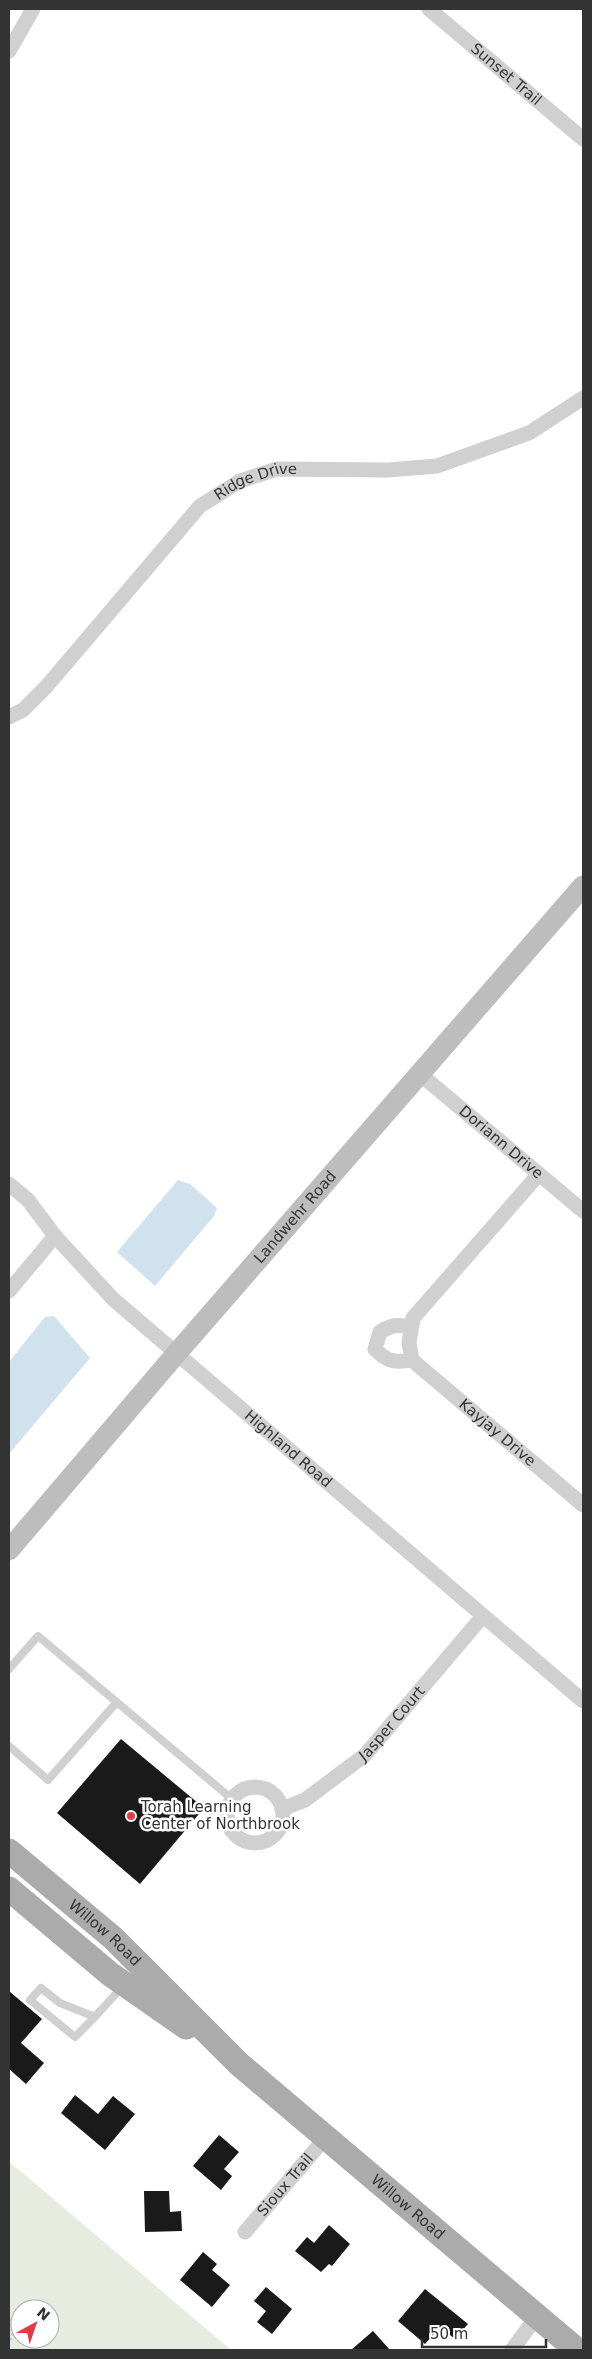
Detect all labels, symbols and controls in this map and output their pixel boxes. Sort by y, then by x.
street label: Sunset Trail [467,39,545,109]
street label: Ridge Drive [211,460,297,504]
street label: Doriann Drive [455,1102,547,1183]
street label: Landwehr Road [250,1167,340,1267]
street label: Kayjay Drive [456,1395,539,1470]
street label: Highland Road [241,1406,336,1491]
street label: Jasper Court [355,1682,429,1766]
place label: Torah Learning Center of Northbrook [140,1798,300,1833]
marker: Torah Learning Center of Northbrook [125,1810,137,1822]
street label: Willow Road [65,1896,145,1970]
street label: Sioux Trail [253,2150,317,2220]
street label: Willow Road [367,2171,448,2243]
north arrow [10,2299,60,2349]
text: N [34,2304,53,2324]
scale bar [422,2316,546,2348]
text: 50 m [430,2325,468,2343]

